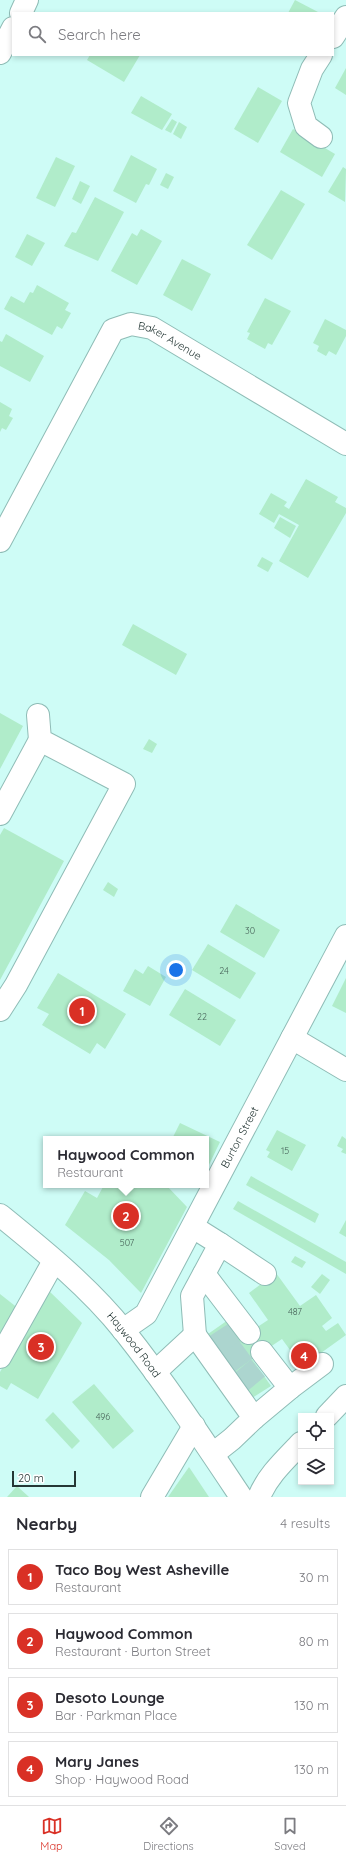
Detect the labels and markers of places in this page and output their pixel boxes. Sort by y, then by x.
pin: 1 [69,996,95,1026]
pin: 2 [113,1201,139,1231]
pin: 3 [28,1332,54,1362]
pin: 4 [291,1341,317,1371]

